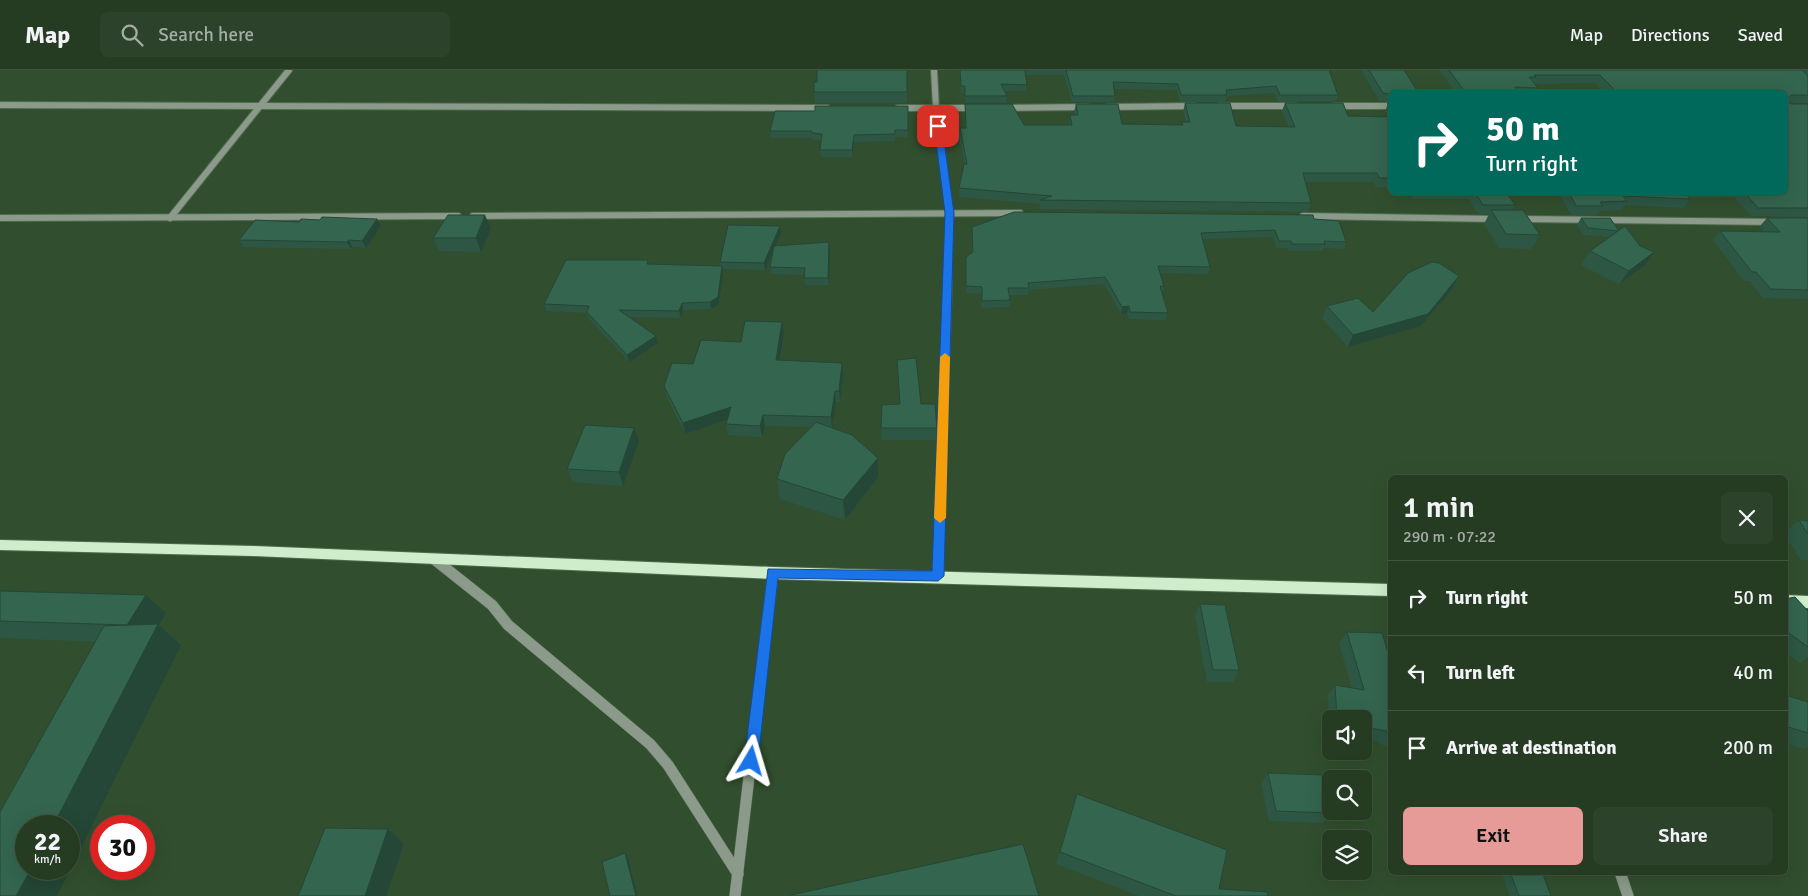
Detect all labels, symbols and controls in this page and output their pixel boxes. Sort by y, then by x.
search box [100,12,450,57]
text: Map [25,20,70,50]
icon: search [118,21,146,49]
text: Search here [158,23,254,47]
text: Map [1570,24,1603,46]
text: Directions [1631,24,1710,46]
text: Saved [1738,24,1783,46]
pin [917,105,959,147]
text: 50 m [1486,107,1560,150]
icon: right [1403,110,1468,175]
icon: arrive [924,112,952,140]
text: Turn right [1486,150,1578,177]
text: 1 min [1403,489,1475,526]
button: close [1721,492,1773,544]
text: 290 m · 07:22 [1403,527,1496,547]
icon: right [1403,584,1431,612]
text: Turn right [1446,586,1528,610]
text: 50 m [1733,586,1773,610]
icon: left [1403,659,1431,687]
text: Turn left [1446,661,1515,685]
text: 40 m [1733,661,1773,685]
map controls [1322,710,1372,880]
button: sound [1322,710,1372,760]
position arrow [724,734,776,786]
icon: arrive [1403,734,1431,762]
text: Arrive at destination [1446,736,1617,760]
text: 200 m [1723,736,1773,760]
button: search [1322,770,1372,820]
button: Exit [1403,807,1583,865]
button: Share [1593,807,1773,865]
speed limit sign: 30 [90,815,155,880]
text: 22 [34,826,61,857]
button: layers [1322,830,1372,880]
text: km/h [34,852,61,867]

